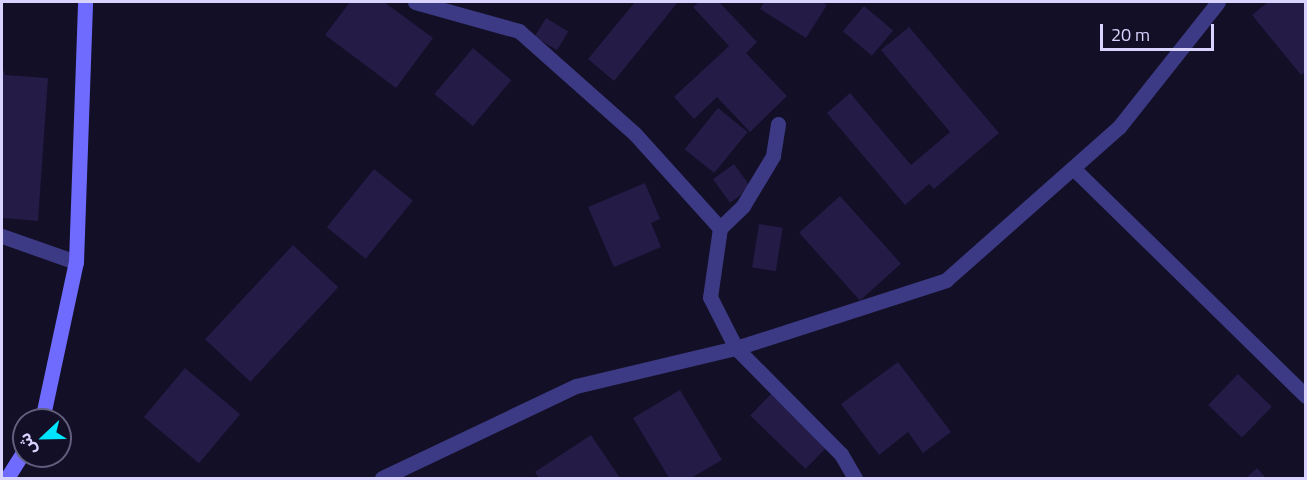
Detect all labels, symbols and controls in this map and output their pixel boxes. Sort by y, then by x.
scale bar [1103,12,1217,50]
text: 20 m [1111,21,1150,48]
north arrow [12,408,72,468]
text: ش [12,429,42,459]

